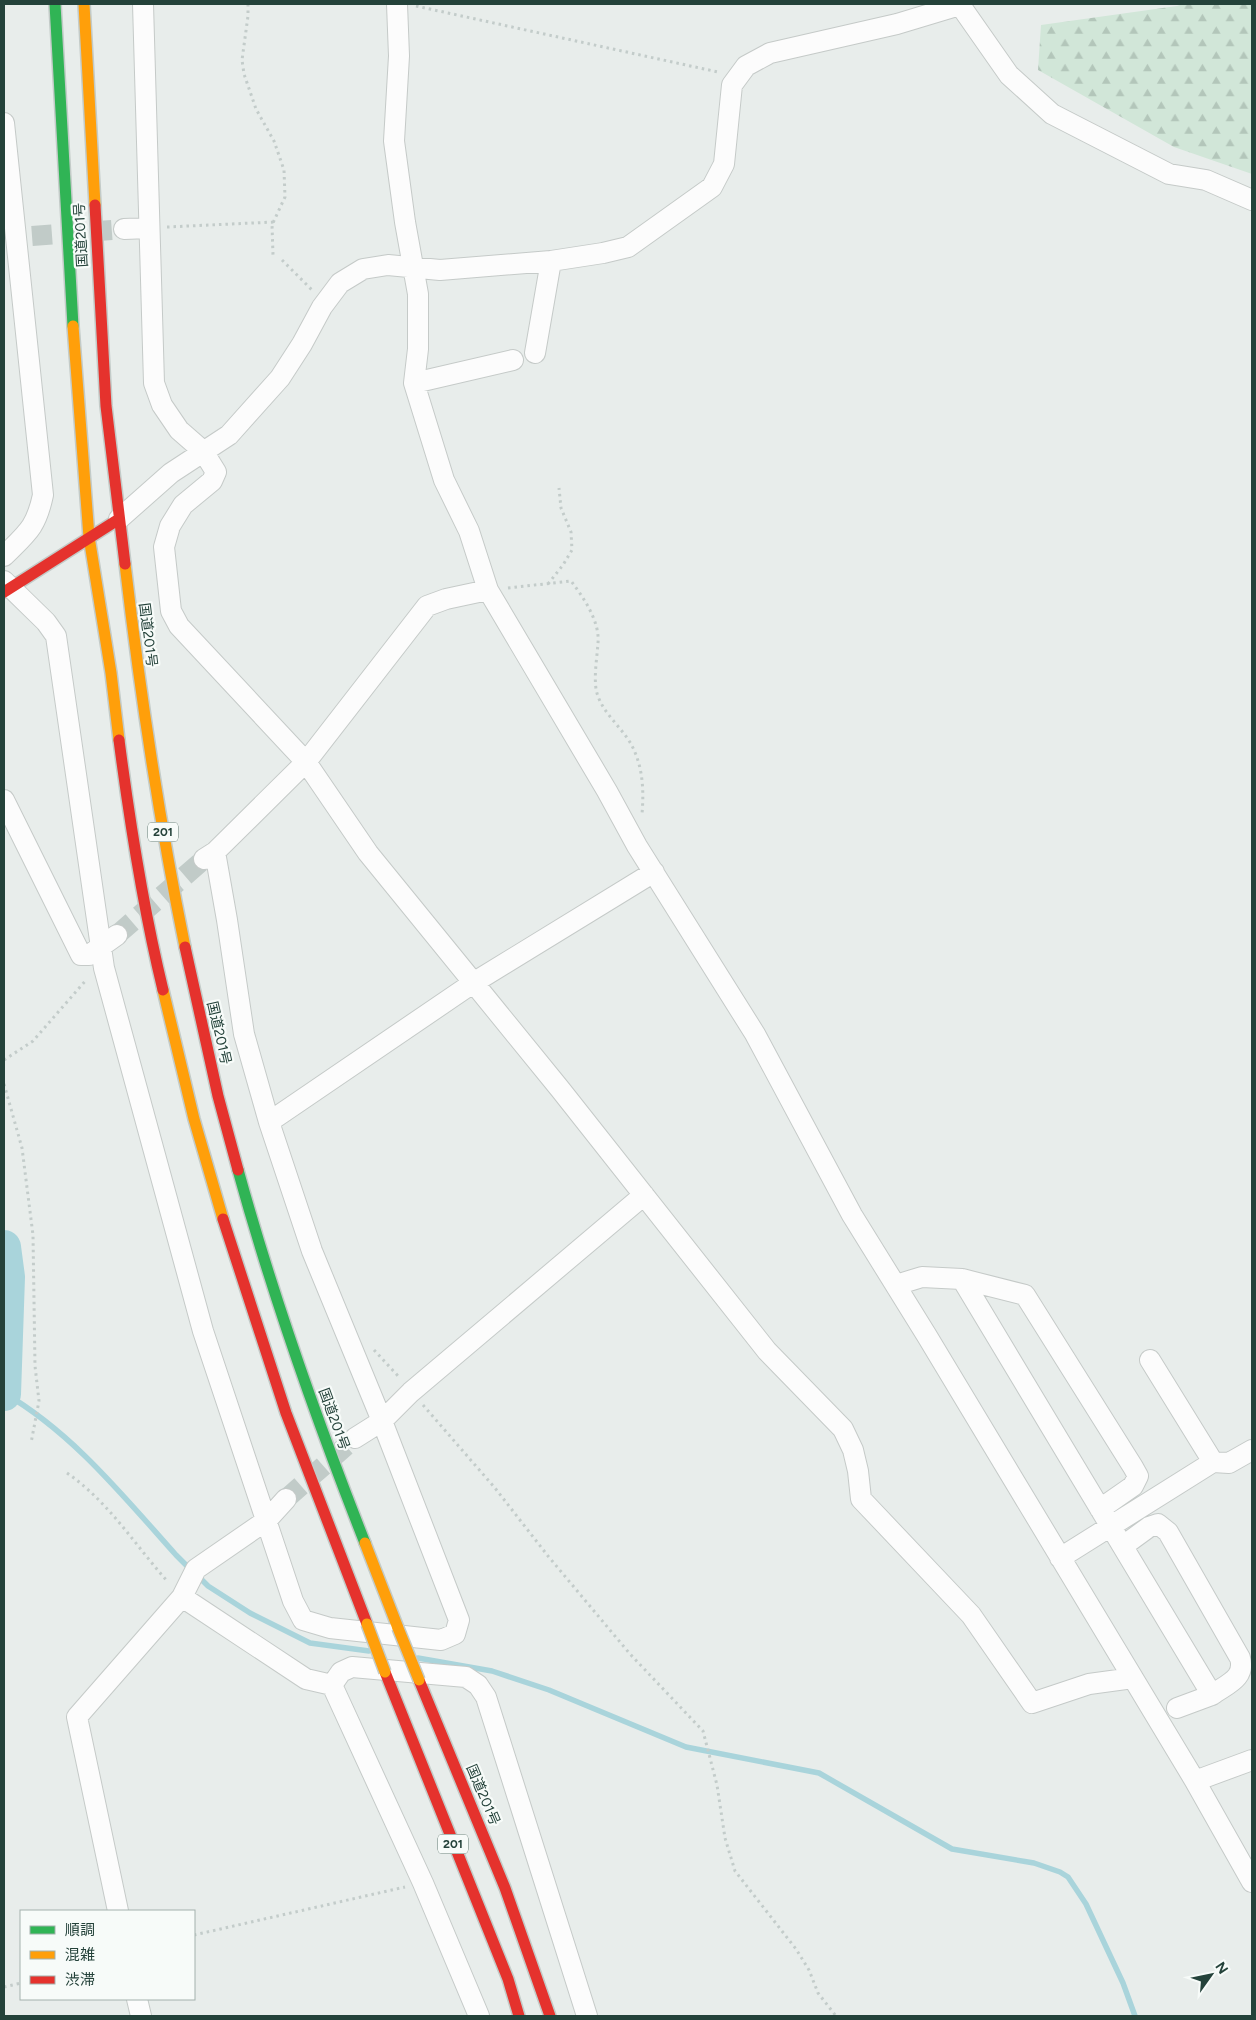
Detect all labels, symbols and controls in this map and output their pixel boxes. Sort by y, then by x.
street label: 国道201号 [71,202,91,268]
street label: 国道201号 [136,602,160,668]
road number: 201 [148,822,178,842]
street label: 国道201号 [203,1000,235,1066]
street label: 国道201号 [315,1386,353,1452]
street label: 国道201号 [463,1762,503,1828]
road number: 201 [438,1835,468,1854]
legend [20,1910,195,2000]
text: 順調 [65,1921,95,1939]
text: 混雑 [65,1946,95,1964]
north arrow [1186,1950,1236,2000]
text: N [1211,1959,1232,1977]
text: 渋滞 [65,1971,95,1989]

